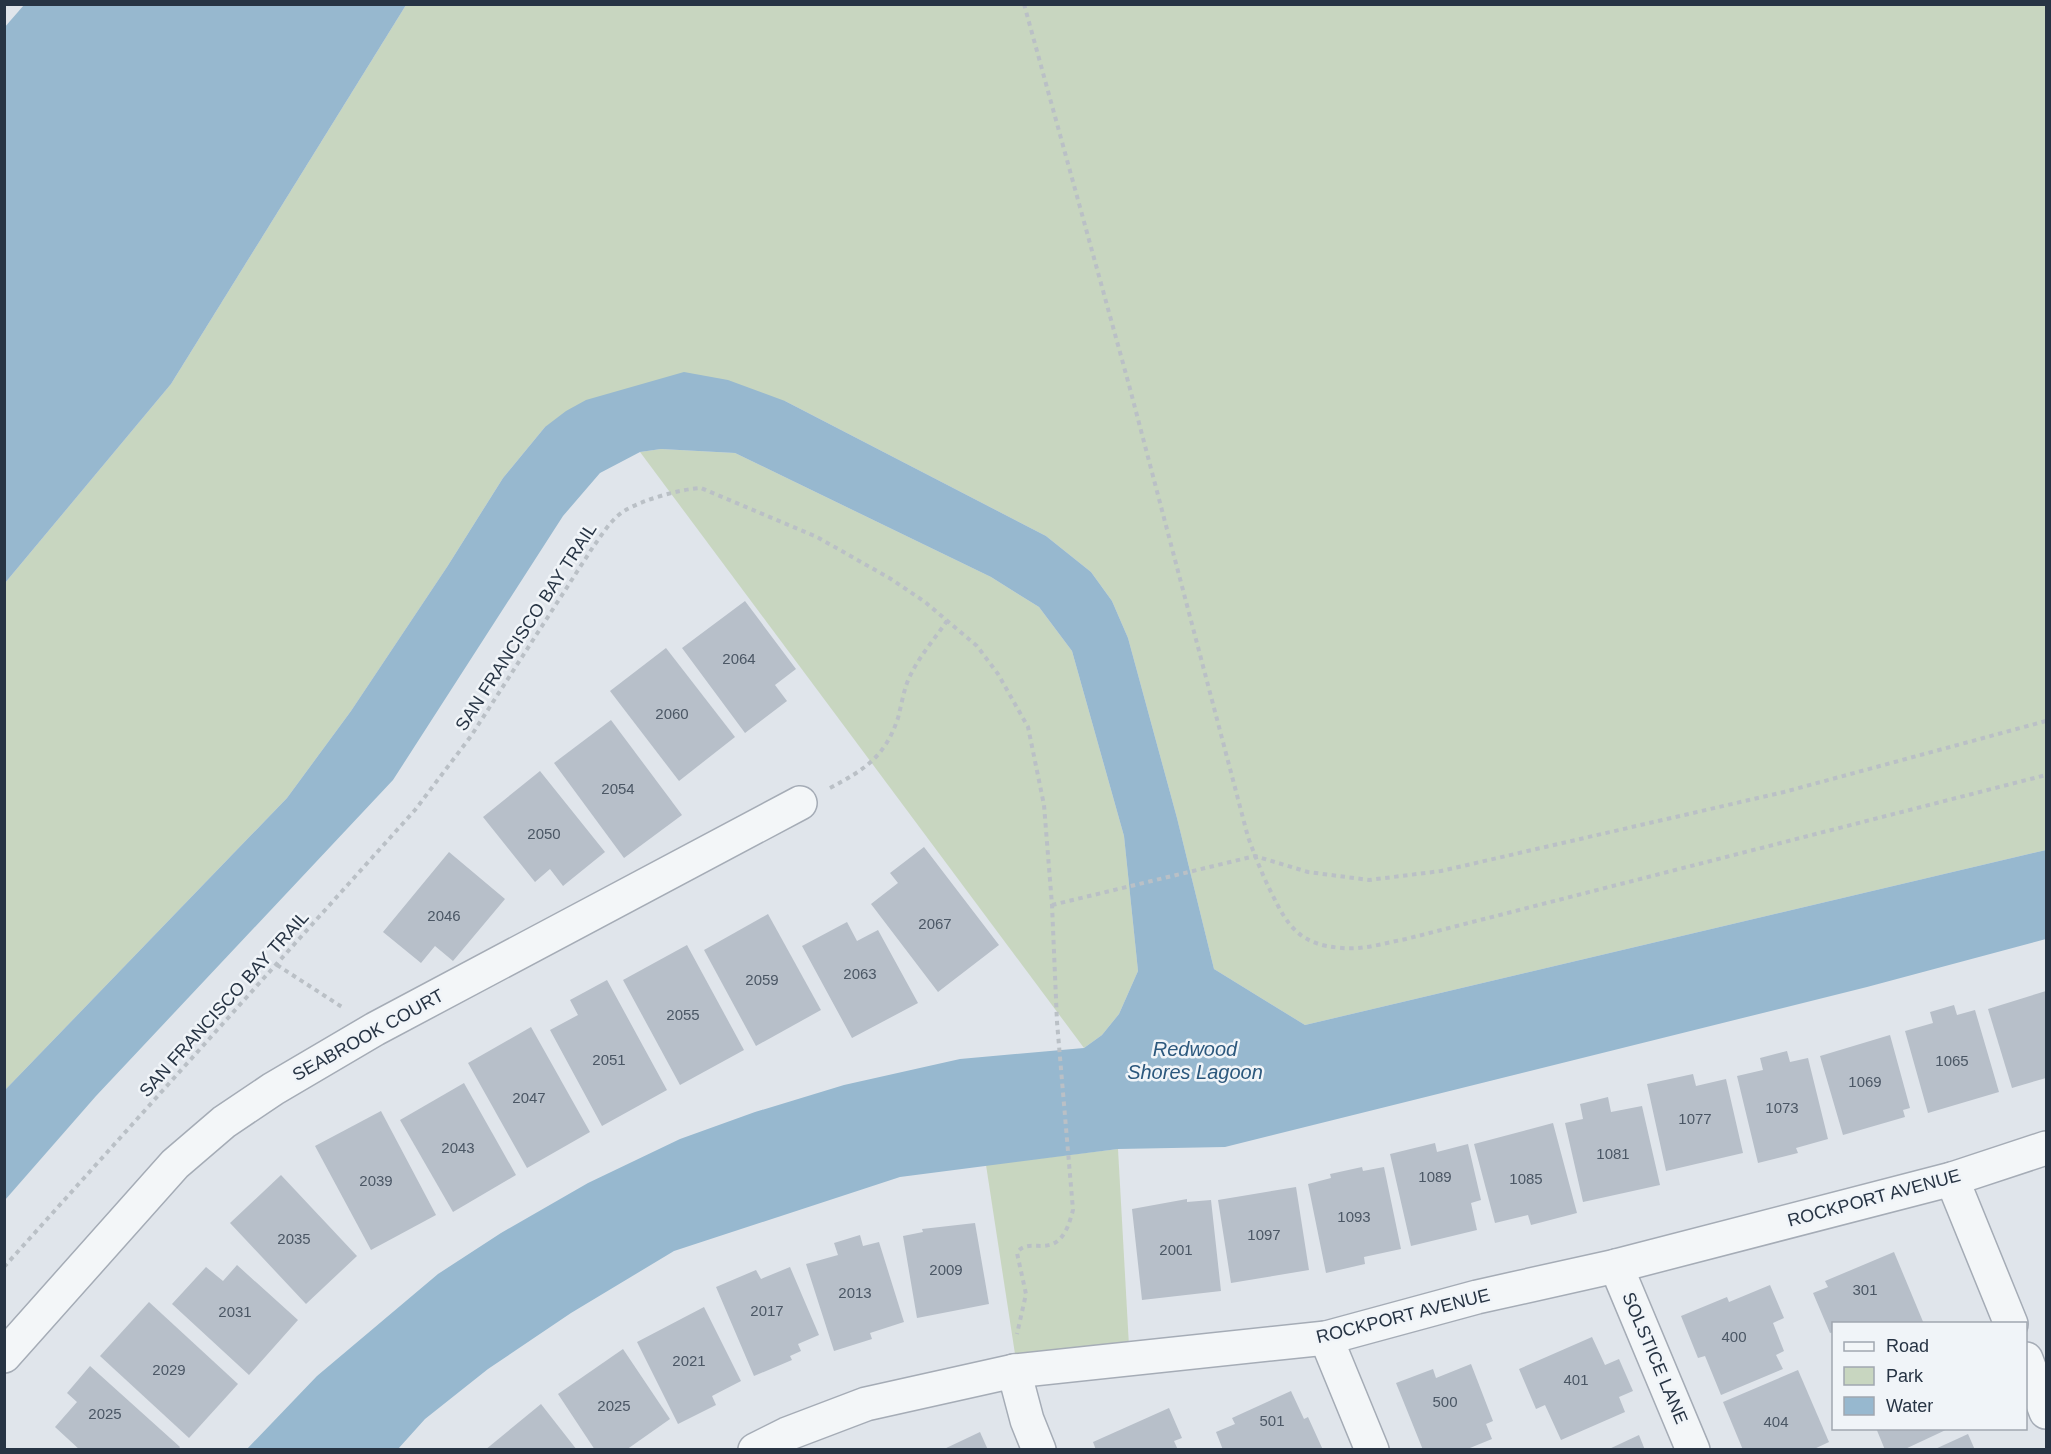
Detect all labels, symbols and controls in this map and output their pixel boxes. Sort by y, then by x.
street label: SAN FRANCISCO BAY TRAIL [451,520,601,734]
house number: 2064 [722,650,756,667]
house number: 2060 [655,705,689,722]
house number: 2054 [601,780,635,797]
house number: 2050 [527,825,561,842]
street label: SAN FRANCISCO BAY TRAIL [135,907,313,1101]
house number: 2046 [427,907,461,924]
house number: 2067 [918,915,952,932]
house number: 2063 [843,965,877,982]
house number: 2059 [745,971,779,988]
street label: SEABROOK COURT [289,985,447,1085]
house number: 2055 [666,1006,700,1023]
water label: Redwood Shores Lagoon [1127,1038,1263,1083]
house number: 2051 [592,1051,626,1068]
house number: 1065 [1935,1052,1969,1069]
house number: 1069 [1848,1073,1882,1090]
house number: 2047 [512,1089,546,1106]
house number: 1073 [1765,1099,1799,1116]
house number: 1077 [1678,1110,1712,1127]
house number: 2043 [441,1139,475,1156]
house number: 1081 [1596,1145,1630,1162]
street label: ROCKPORT AVENUE [1785,1165,1963,1231]
house number: 1089 [1418,1168,1452,1185]
house number: 1085 [1509,1170,1543,1187]
house number: 2039 [359,1172,393,1189]
house number: 1093 [1337,1208,1371,1225]
house number: 1097 [1247,1226,1281,1243]
house number: 2035 [277,1230,311,1247]
house number: 2001 [1159,1241,1193,1258]
house number: 2009 [929,1261,963,1278]
house number: 301 [1852,1281,1878,1298]
house number: 2013 [838,1284,872,1301]
street label: ROCKPORT AVENUE [1314,1285,1492,1347]
street label: SOLSTICE LANE [1618,1289,1692,1427]
house number: 2017 [750,1302,784,1319]
house number: 2031 [218,1303,252,1320]
legend [1832,1322,2027,1430]
house number: 400 [1721,1328,1747,1345]
text: Road [1886,1336,1929,1356]
house number: 2021 [672,1352,706,1369]
house number: 2029 [152,1361,186,1378]
text: Park [1886,1366,1924,1386]
house number: 401 [1563,1371,1589,1388]
house number: 500 [1432,1393,1458,1410]
text: Water [1886,1396,1933,1416]
house number: 2025 [597,1397,631,1414]
house number: 2025 [88,1405,122,1422]
house number: 501 [1259,1412,1285,1429]
house number: 404 [1763,1413,1789,1430]

